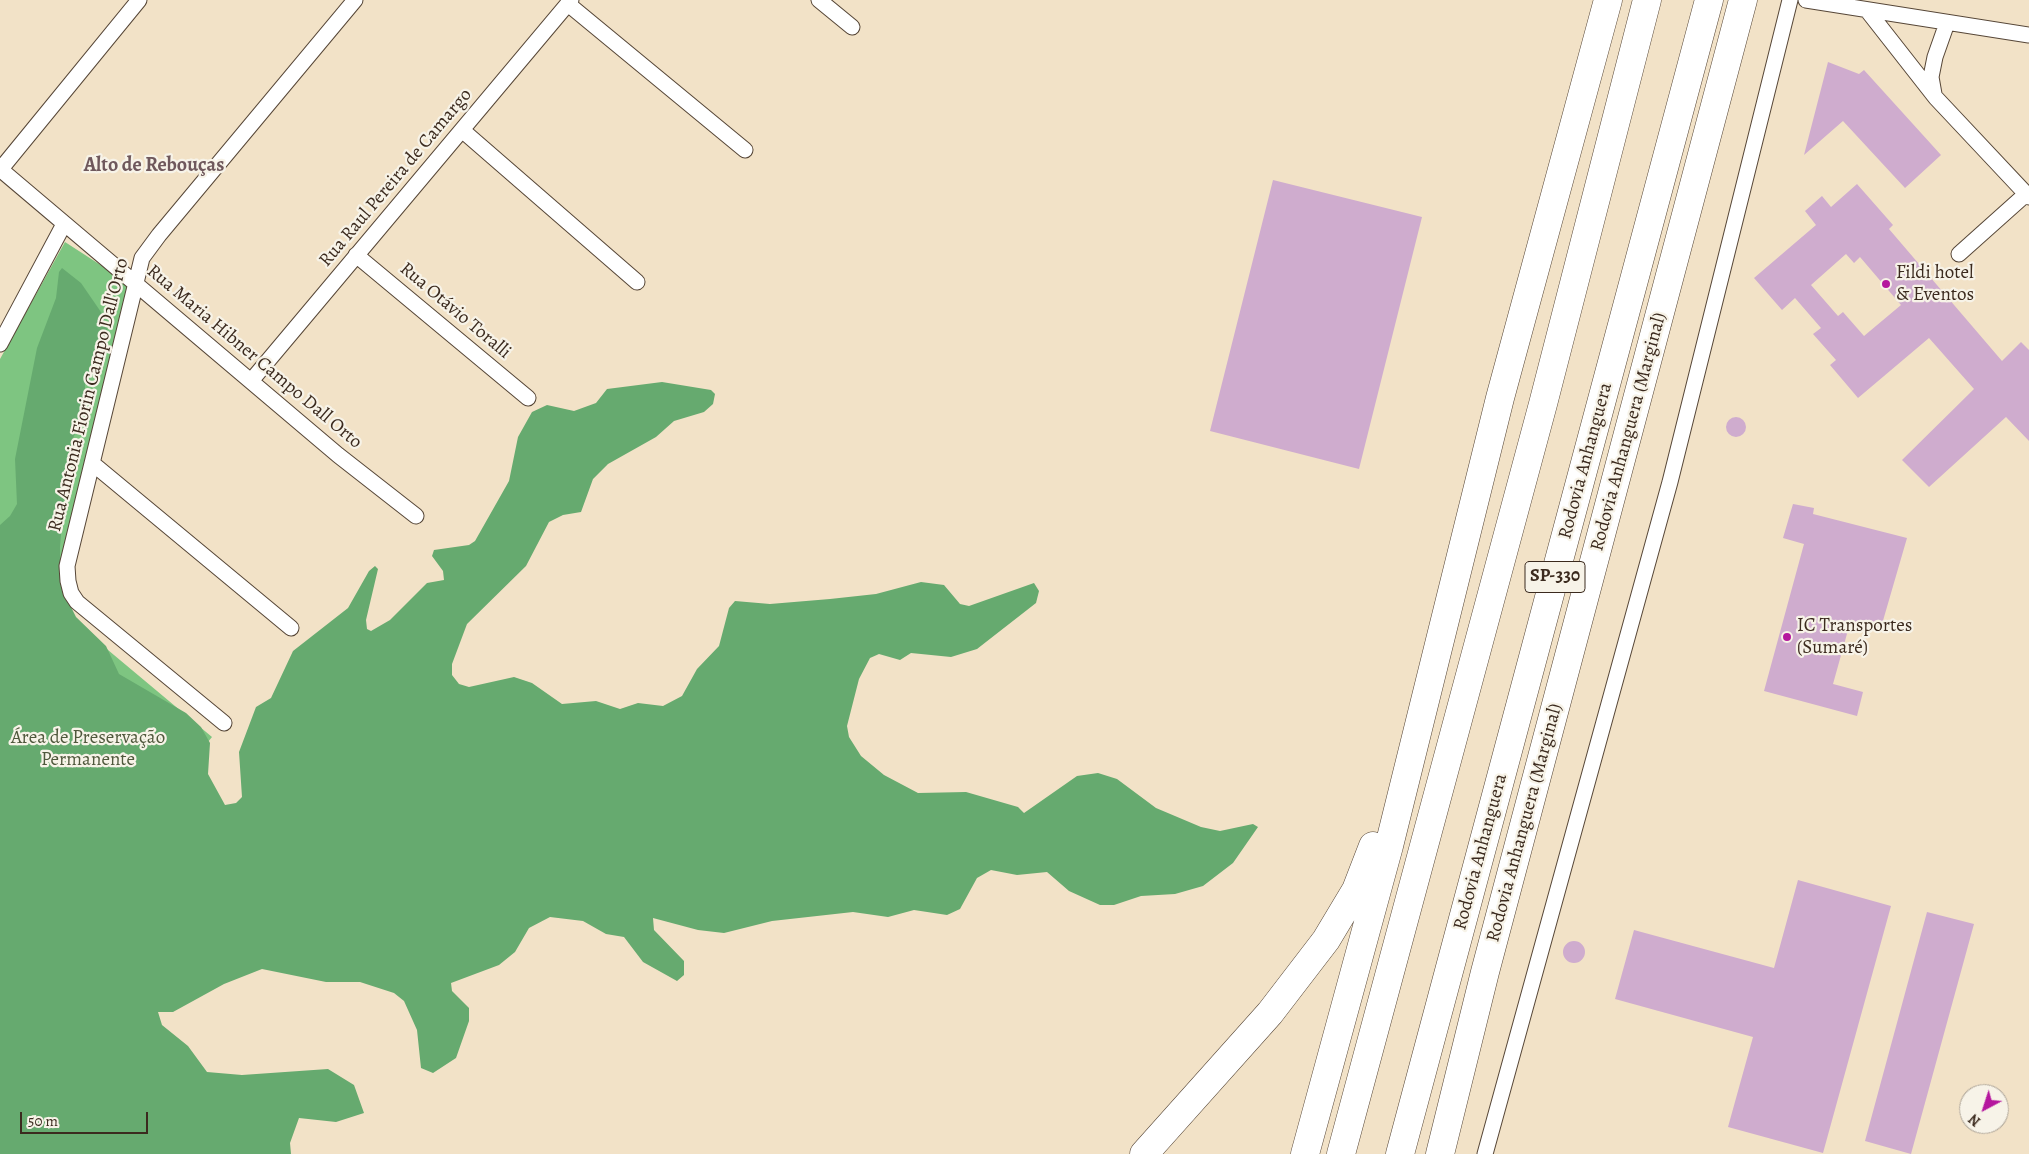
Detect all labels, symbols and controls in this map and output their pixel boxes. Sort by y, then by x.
street label: Rua Raul Pereira de Camargo [315,84,477,272]
district label: Alto de Rebouças [84,154,224,178]
street label: Rua Antonia Fiorin Campo Dall'Orto [44,256,134,534]
street label: Rua Otávio Toralli [395,258,515,364]
street label: Rua Maria Hibner Campo Dall Orto [142,260,366,454]
place label: Fildi hotel & Eventos [1896,262,1974,306]
marker: Fildi hotel & Eventos [1880,278,1892,290]
street label: Rodovia Anhanguera (Marginal) [1586,310,1672,554]
street label: Rodovia Anhanguera [1554,380,1618,542]
road number: SP-330 [1525,562,1585,592]
place label: IC Transportes (Sumaré) [1797,615,1913,659]
marker: IC Transportes (Sumaré) [1781,631,1793,643]
street label: Rodovia Anhanguera (Marginal) [1482,701,1568,945]
park label: Área de Preservação Permanente [11,727,165,771]
street label: Rodovia Anhanguera [1449,771,1513,933]
north arrow [1959,1084,2009,1134]
scale bar [22,1102,150,1134]
text: N [1965,1110,1985,1131]
text: 50 m [28,1111,58,1131]

